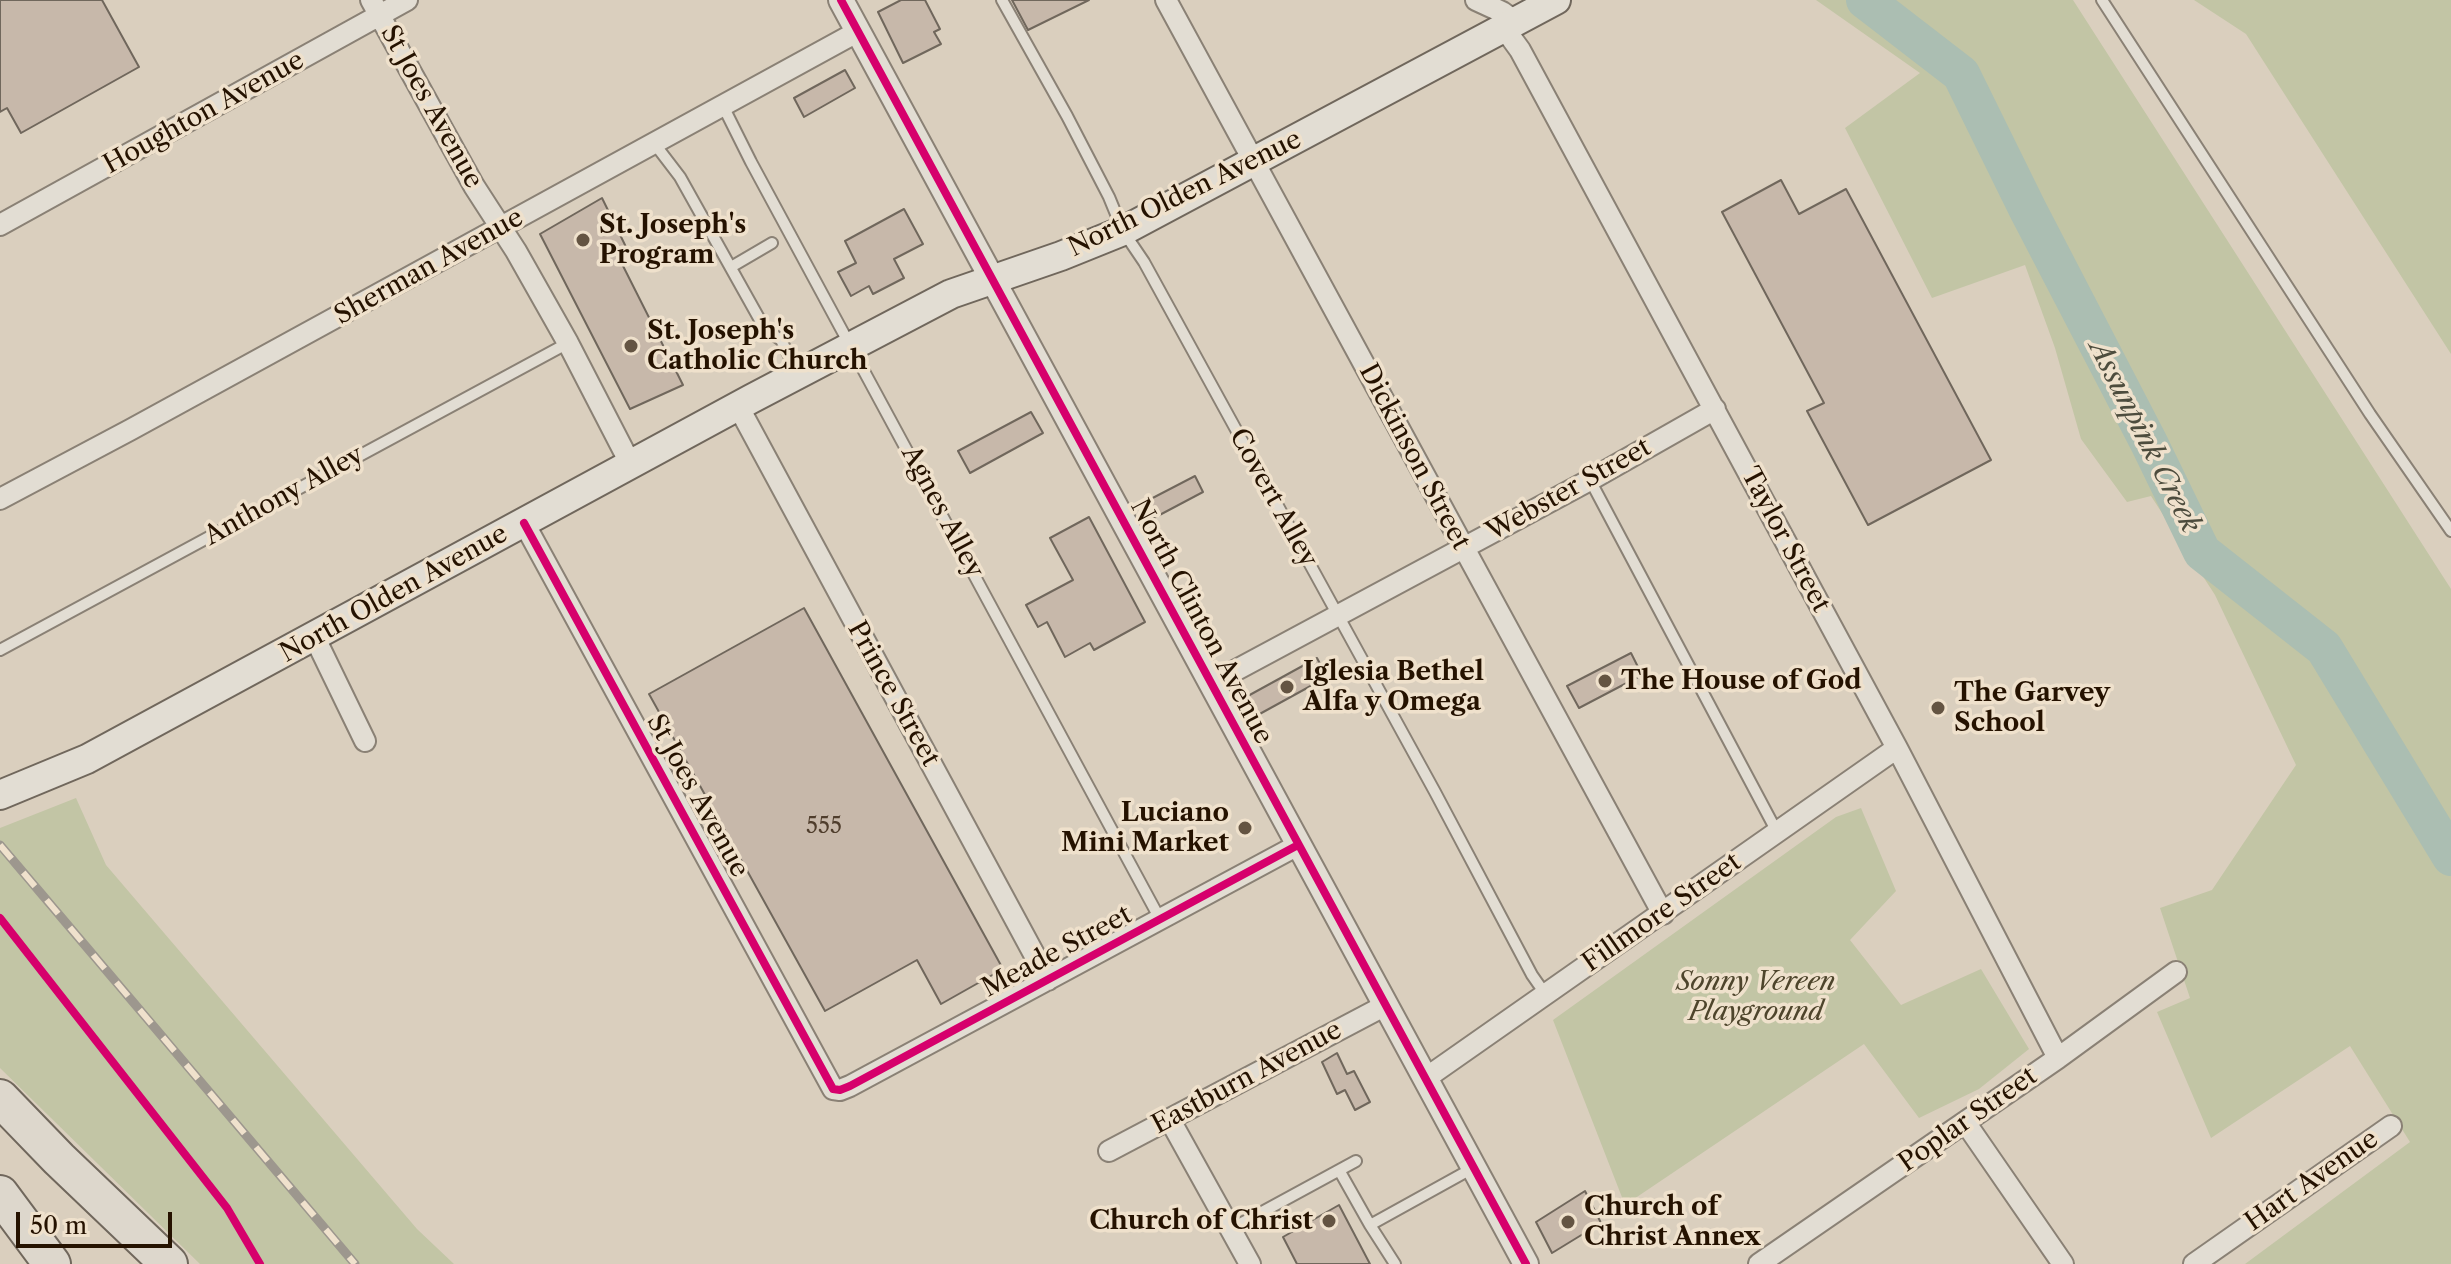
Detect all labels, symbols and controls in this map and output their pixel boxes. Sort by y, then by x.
street label: St Joes Avenue [373,20,489,194]
street label: Houghton Avenue [98,45,310,181]
street label: North Olden Avenue [1063,124,1307,264]
street label: Sherman Avenue [329,202,529,332]
place label: St. Joseph's Program [599,209,746,270]
marker: St. Joseph's Program [574,231,592,249]
place label: St. Joseph's Catholic Church [647,315,867,376]
water label: Assunpink Creek [2081,335,2207,539]
marker: St. Joseph's Catholic Church [622,337,640,355]
street label: Dickinson Street [1352,359,1476,555]
street label: Covert Alley [1222,423,1324,573]
street label: Webster Street [1481,432,1657,548]
street label: Anthony Alley [199,439,369,553]
street label: Agnes Alley [894,441,990,583]
street label: Taylor Street [1734,462,1836,618]
street label: North Clinton Avenue [1123,494,1279,750]
street label: North Olden Avenue [275,518,513,670]
street label: Prince Street [840,616,946,772]
place label: Iglesia Bethel Alfa y Omega [1303,656,1484,718]
place label: The House of God [1621,665,1862,697]
marker: The House of God [1596,672,1614,690]
place label: The Garvey School [1954,677,2110,738]
marker: Iglesia Bethel Alfa y Omega [1278,678,1296,696]
marker: The Garvey School [1929,699,1947,717]
street label: St Joes Avenue [639,709,755,883]
place label: Luciano Mini Market [1061,797,1229,858]
house number: 555 [806,814,842,840]
marker: Luciano Mini Market [1236,819,1254,837]
street label: Fillmore Street [1577,847,1747,979]
street label: Meade Street [977,900,1137,1004]
park label: Sonny Vereen Playground [1676,966,1836,1028]
street label: Eastburn Avenue [1147,1015,1347,1141]
street label: Poplar Street [1893,1061,2043,1179]
street label: Hart Avenue [2239,1124,2385,1238]
place label: Church of Christ Annex [1584,1191,1761,1252]
scale bar [20,1196,176,1246]
place label: Church of Christ [1089,1205,1313,1237]
text: 50 m [30,1211,87,1240]
marker: Church of Christ [1320,1212,1338,1230]
marker: Church of Christ Annex [1559,1213,1577,1231]

